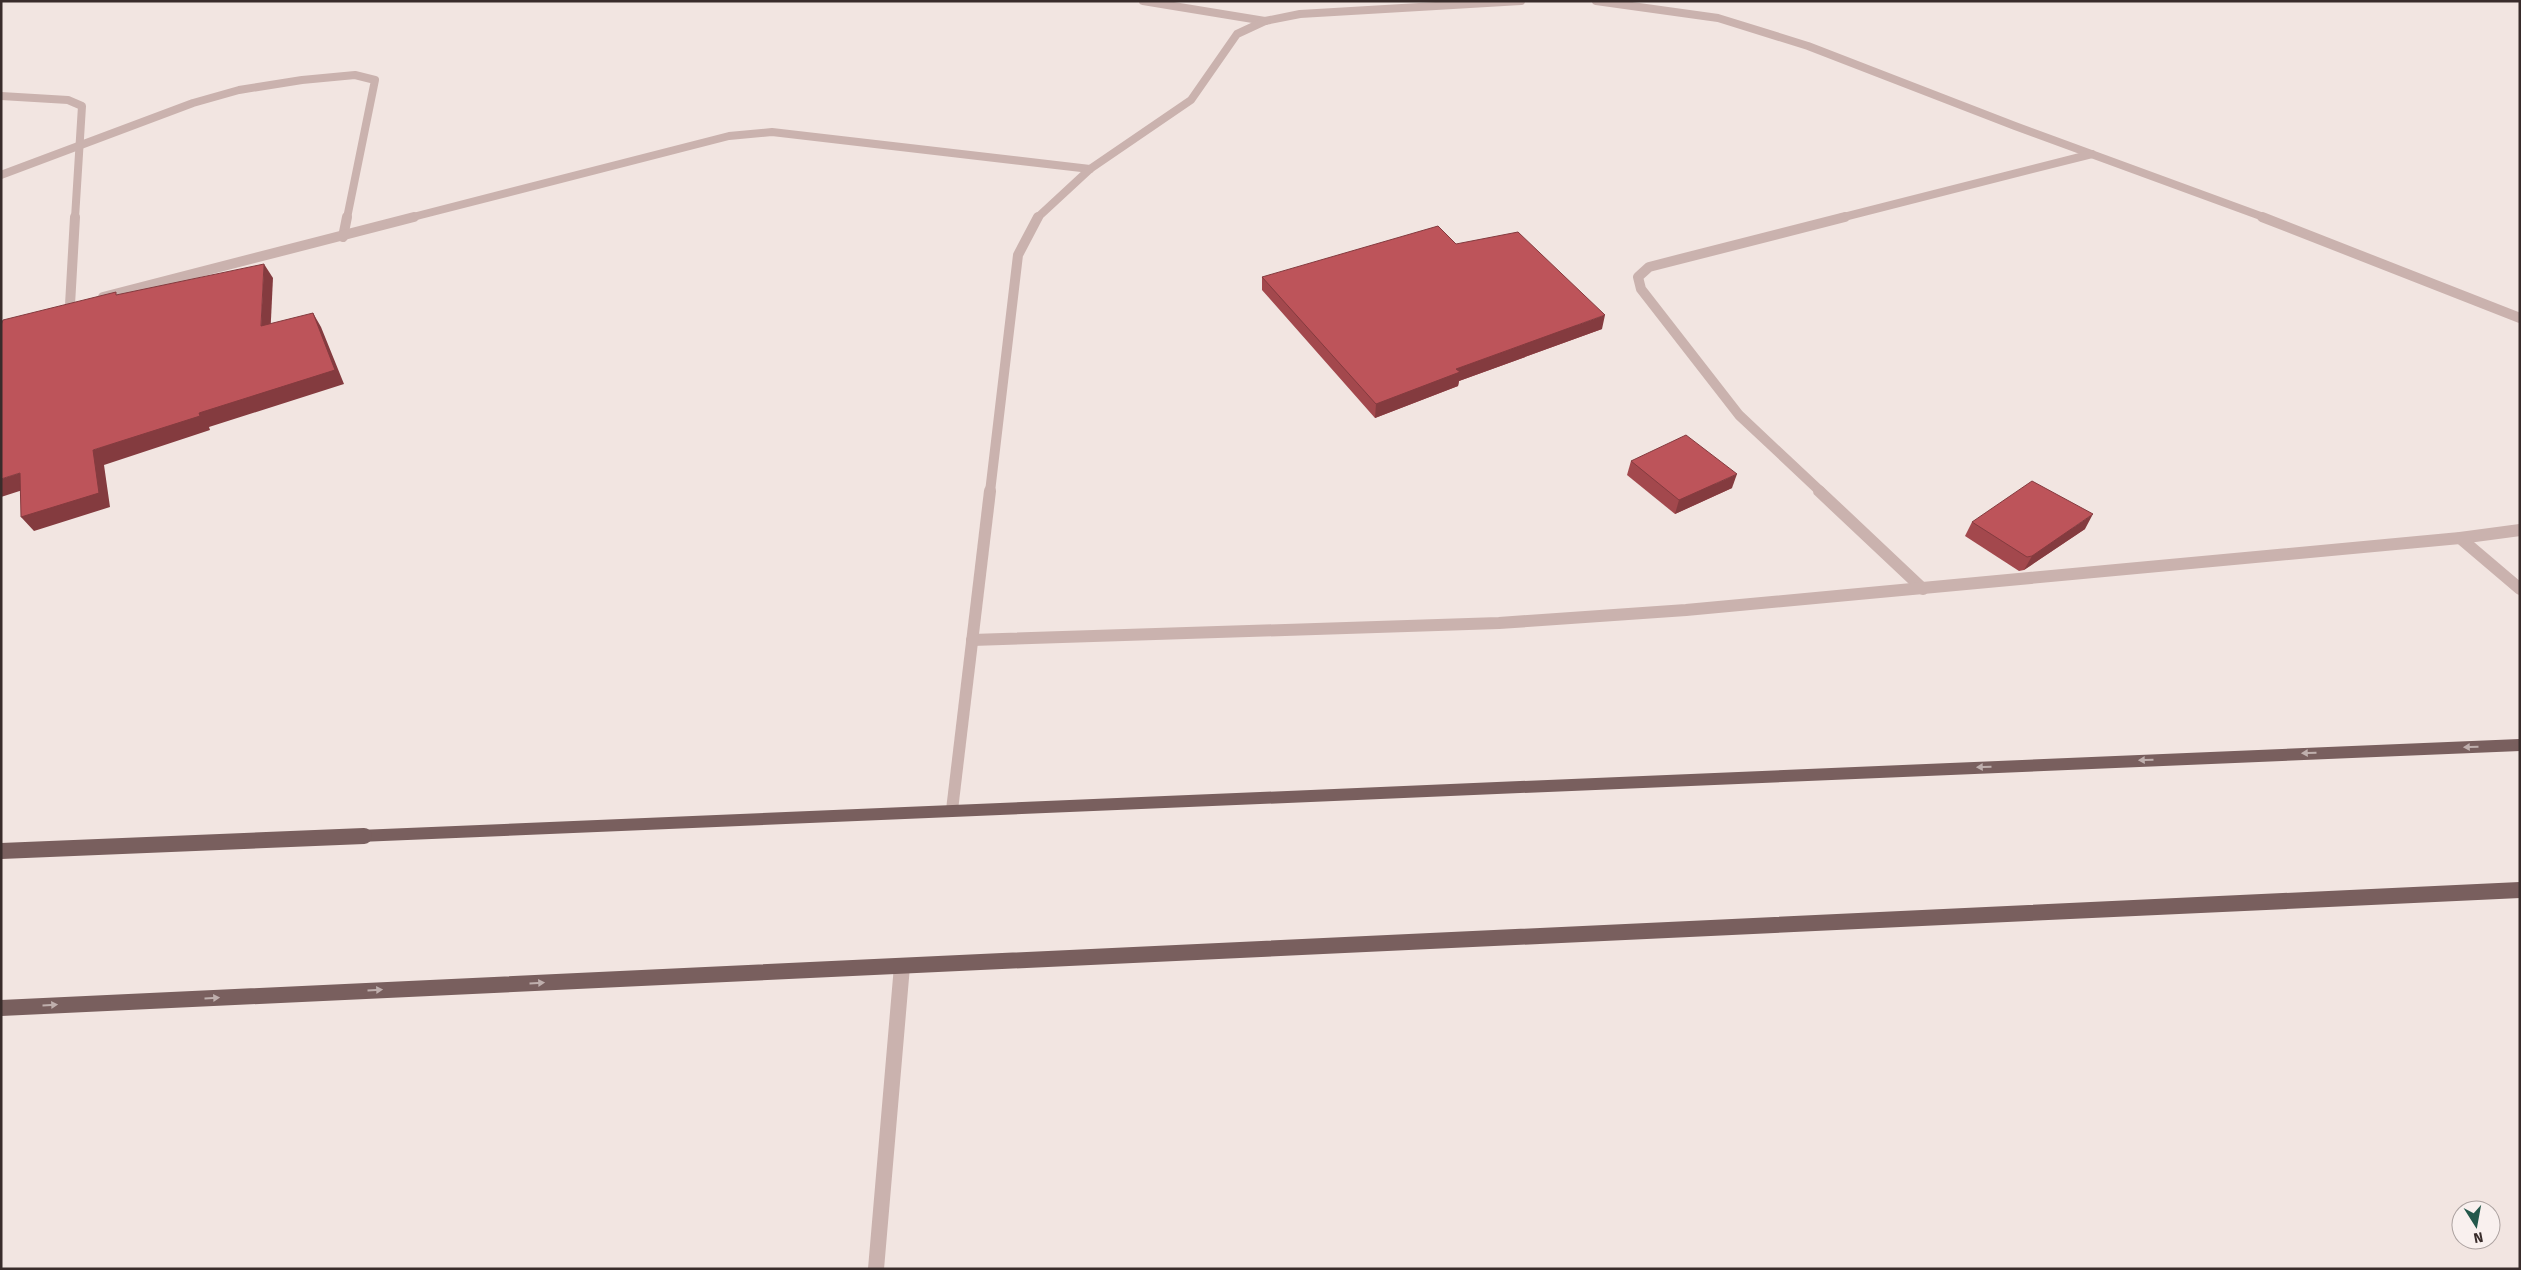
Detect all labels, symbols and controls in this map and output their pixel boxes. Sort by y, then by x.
one-way arrow [2463,743,2479,751]
one-way arrow [2300,750,2316,758]
one-way arrow [2138,757,2154,765]
one-way arrow [1976,763,1992,771]
one-way arrow [529,978,545,986]
one-way arrow [367,986,383,994]
one-way arrow [205,993,221,1001]
one-way arrow [42,1001,58,1009]
north arrow [2451,1200,2501,1250]
text: N [2472,1228,2485,1247]

